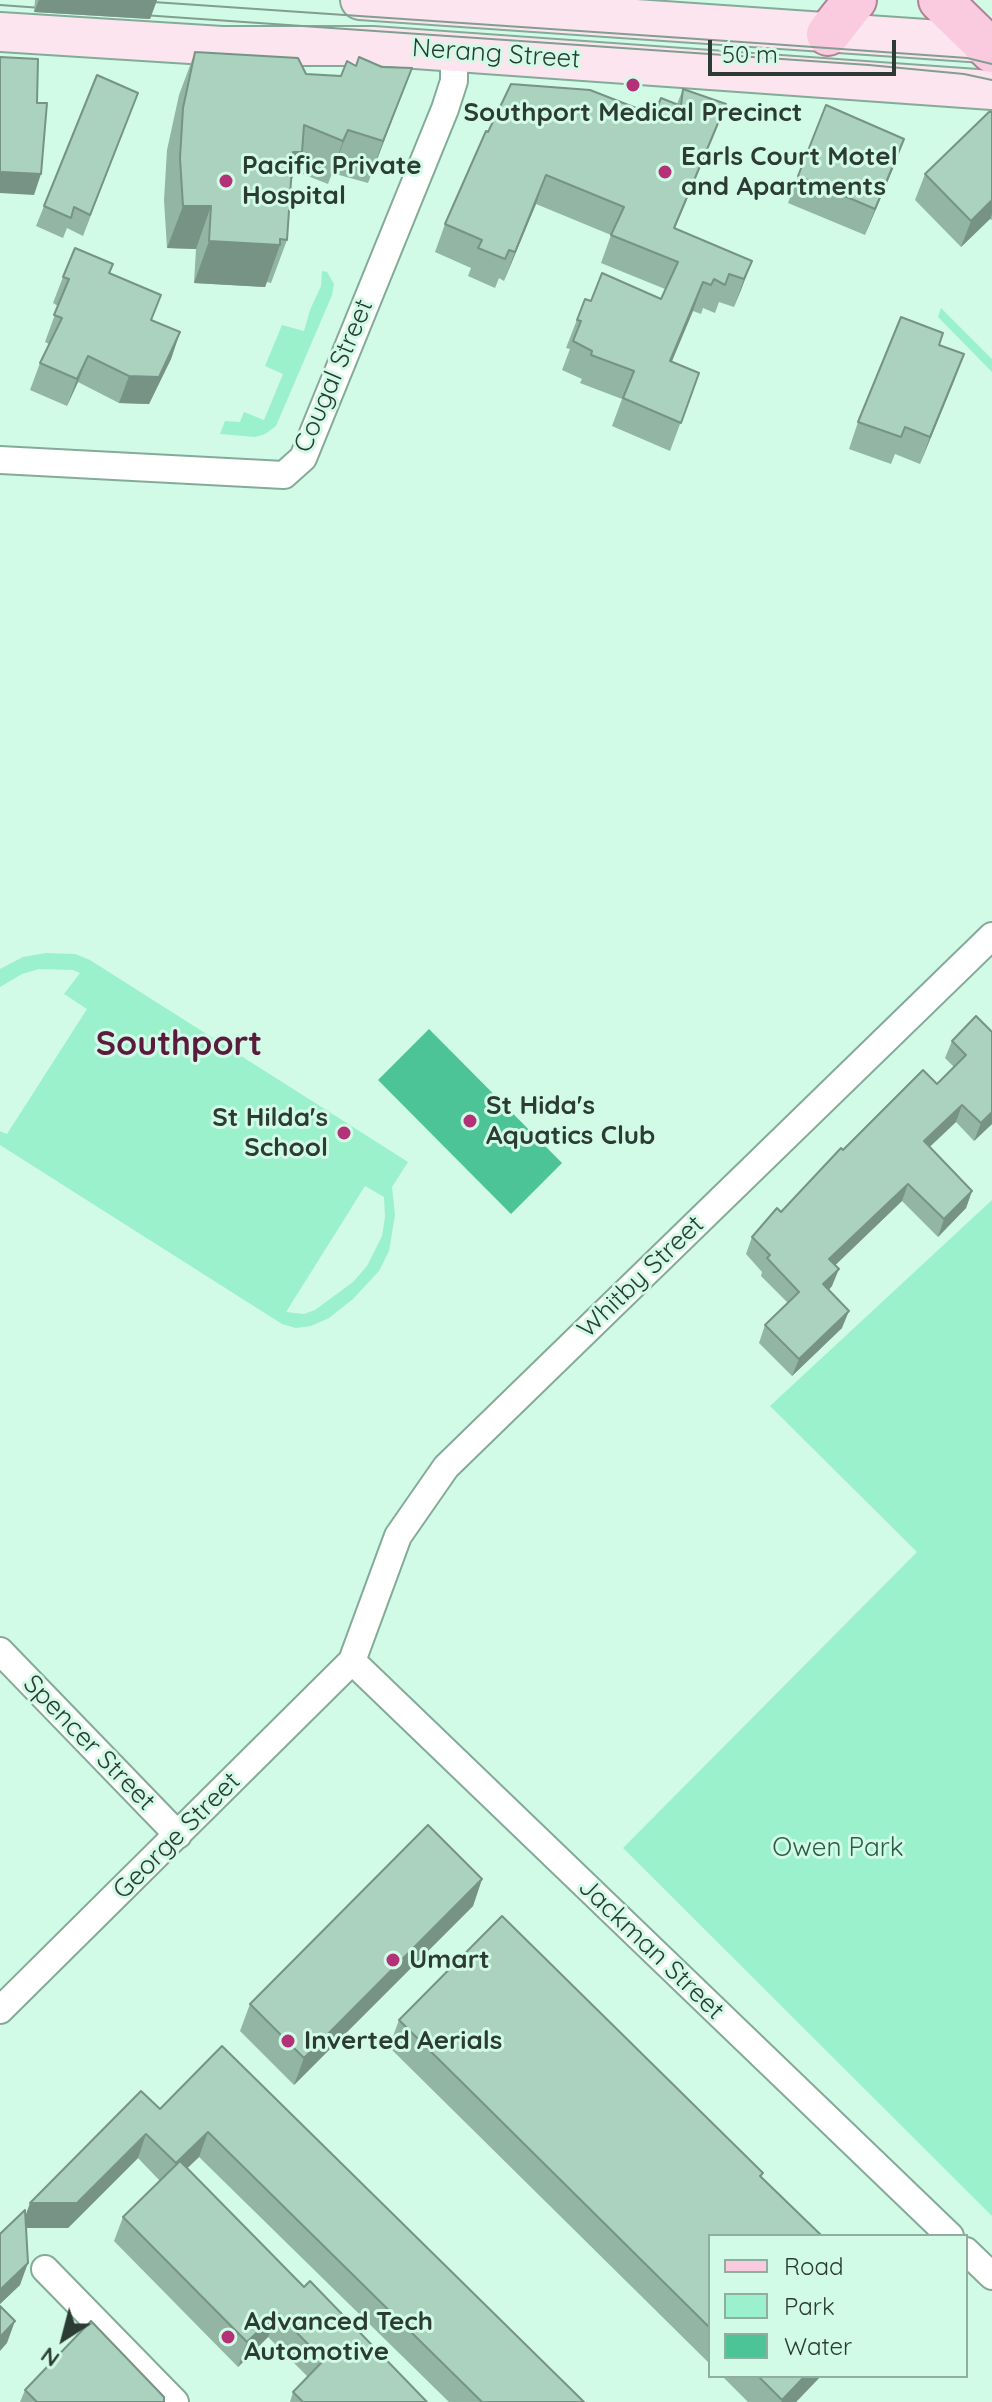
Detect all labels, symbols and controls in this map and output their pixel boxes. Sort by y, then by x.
scale bar [712,24,900,74]
street label: Nerang Street [411,33,581,75]
text: 50 m [722,39,778,69]
marker: Southport Medical Precinct [624,76,642,94]
place label: Southport Medical Precinct [464,97,802,129]
place label: Earls Court Motel and Apartments [681,141,898,202]
place label: Pacific Private Hospital [242,150,422,212]
marker: Earls Court Motel and Apartments [656,163,674,181]
marker: Pacific Private Hospital [217,172,235,190]
street label: Cougal Street [288,295,380,457]
district label: Southport [96,1025,262,1065]
place label: St Hida's Aquatics Club [486,1090,655,1152]
place label: St Hilda's School [212,1102,328,1164]
marker: St Hida's Aquatics Club [461,1112,479,1130]
marker: St Hilda's School [335,1124,353,1142]
street label: Whitby Street [572,1209,710,1345]
street label: Spencer Street [17,1669,161,1817]
street label: George Street [107,1766,247,1906]
park label: Owen Park [772,1832,904,1864]
street label: Jackman Street [572,1872,730,2026]
place label: Umart [409,1944,490,1976]
marker: Umart [384,1951,402,1969]
place label: Inverted Aerials [304,2025,502,2057]
marker: Inverted Aerials [279,2032,297,2050]
legend [708,2234,968,2378]
text: Road [784,2251,844,2281]
text: Park [784,2291,835,2321]
north arrow [24,2298,104,2378]
place label: Advanced Tech Automotive [244,2306,433,2368]
marker: Advanced Tech Automotive [219,2328,237,2346]
text: Water [784,2331,852,2361]
text: N [35,2341,65,2374]

